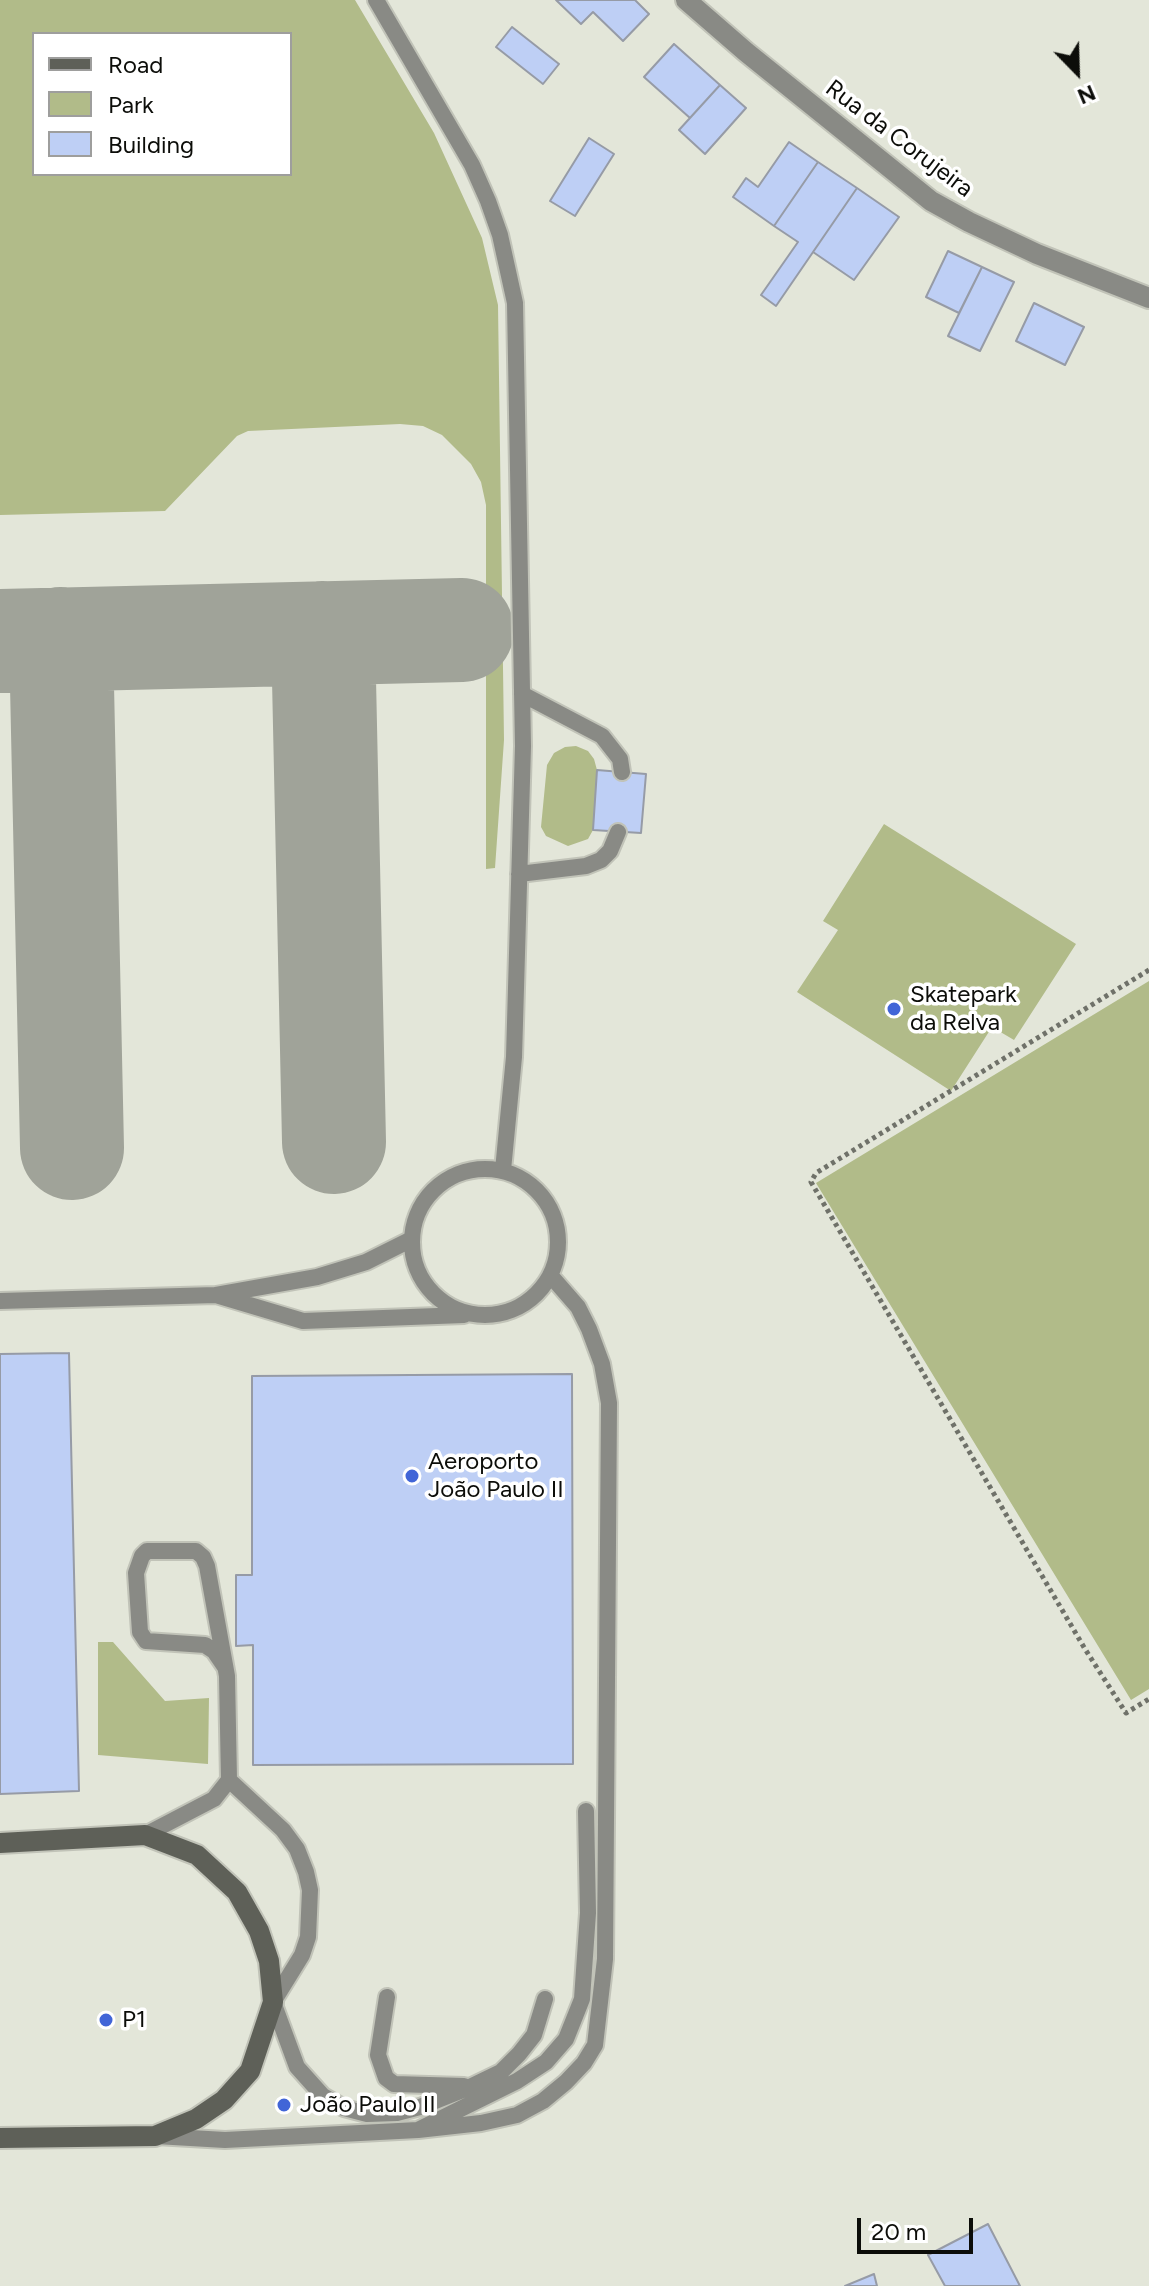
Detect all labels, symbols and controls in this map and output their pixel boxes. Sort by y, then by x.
legend [32,32,292,176]
north arrow [1037,32,1117,112]
text: Road [108,50,163,79]
street label: Rua da Corujeira [820,74,978,204]
text: N [1073,79,1100,110]
text: Park [108,90,154,119]
text: Building [108,130,194,159]
place label: Skatepark da Relva [910,981,1017,1037]
marker: Skatepark da Relva [885,1000,903,1018]
place label: Aeroporto João Paulo II [428,1448,564,1504]
marker: Aeroporto João Paulo II [403,1467,421,1485]
place label: P1 [122,2006,146,2034]
marker: P1 [97,2011,115,2029]
place label: João Paulo II [300,2091,436,2119]
marker: João Paulo II [275,2096,293,2114]
scale bar [861,2202,977,2252]
text: 20 m [871,2217,926,2246]

